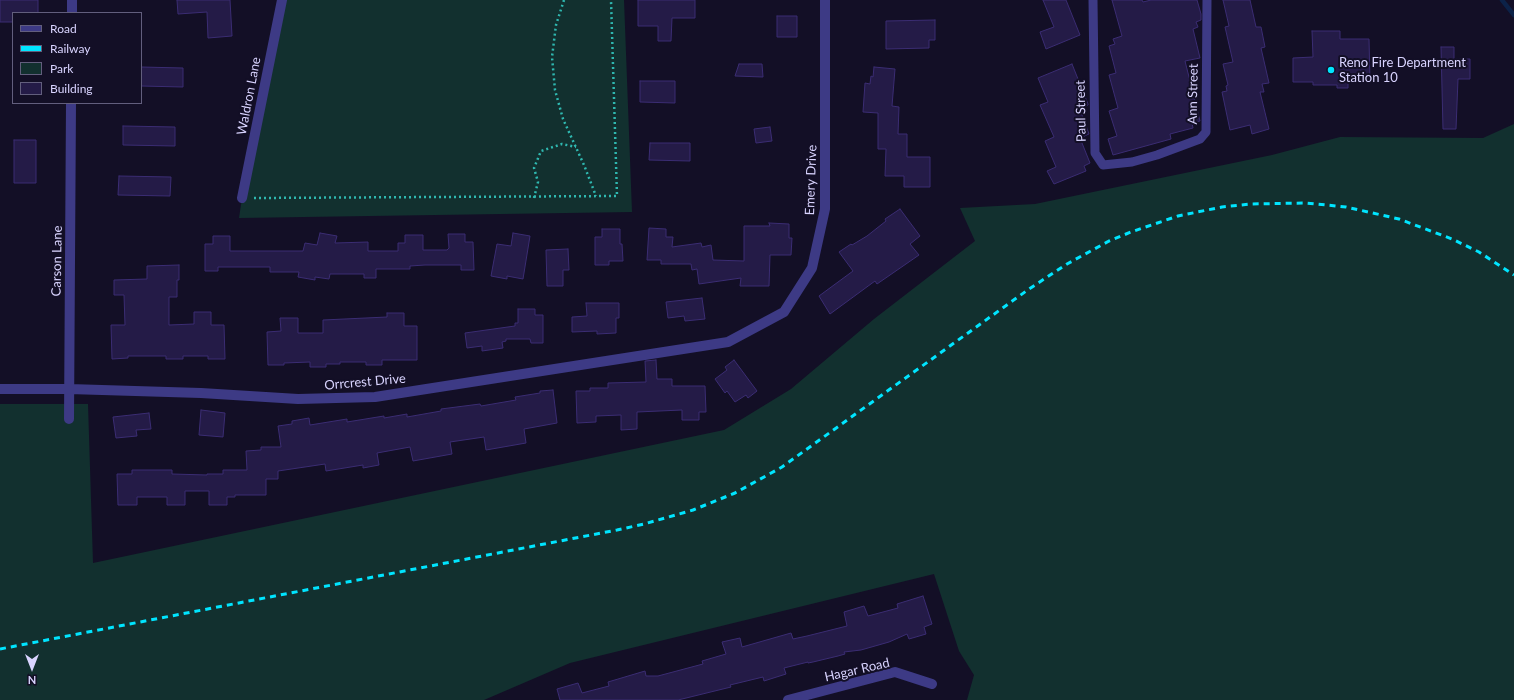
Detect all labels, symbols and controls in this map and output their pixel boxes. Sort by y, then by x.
legend [12,12,142,104]
text: Road [50,21,77,36]
text: Railway [50,41,90,56]
place label: Reno Fire Department Station 10 [1339,55,1466,86]
street label: Waldron Lane [234,56,264,136]
text: Park [50,61,73,76]
street label: Ann Street [1185,63,1201,125]
marker: Reno Fire Department Station 10 [1326,65,1336,75]
street label: Paul Street [1073,80,1089,142]
text: Building [50,81,93,96]
street label: Emery Drive [802,144,820,216]
street label: Carson Lane [49,226,65,296]
street label: Orrcrest Drive [324,371,406,393]
north arrow [12,648,52,688]
street label: Hagar Road [823,655,891,685]
text: N [28,674,36,687]

